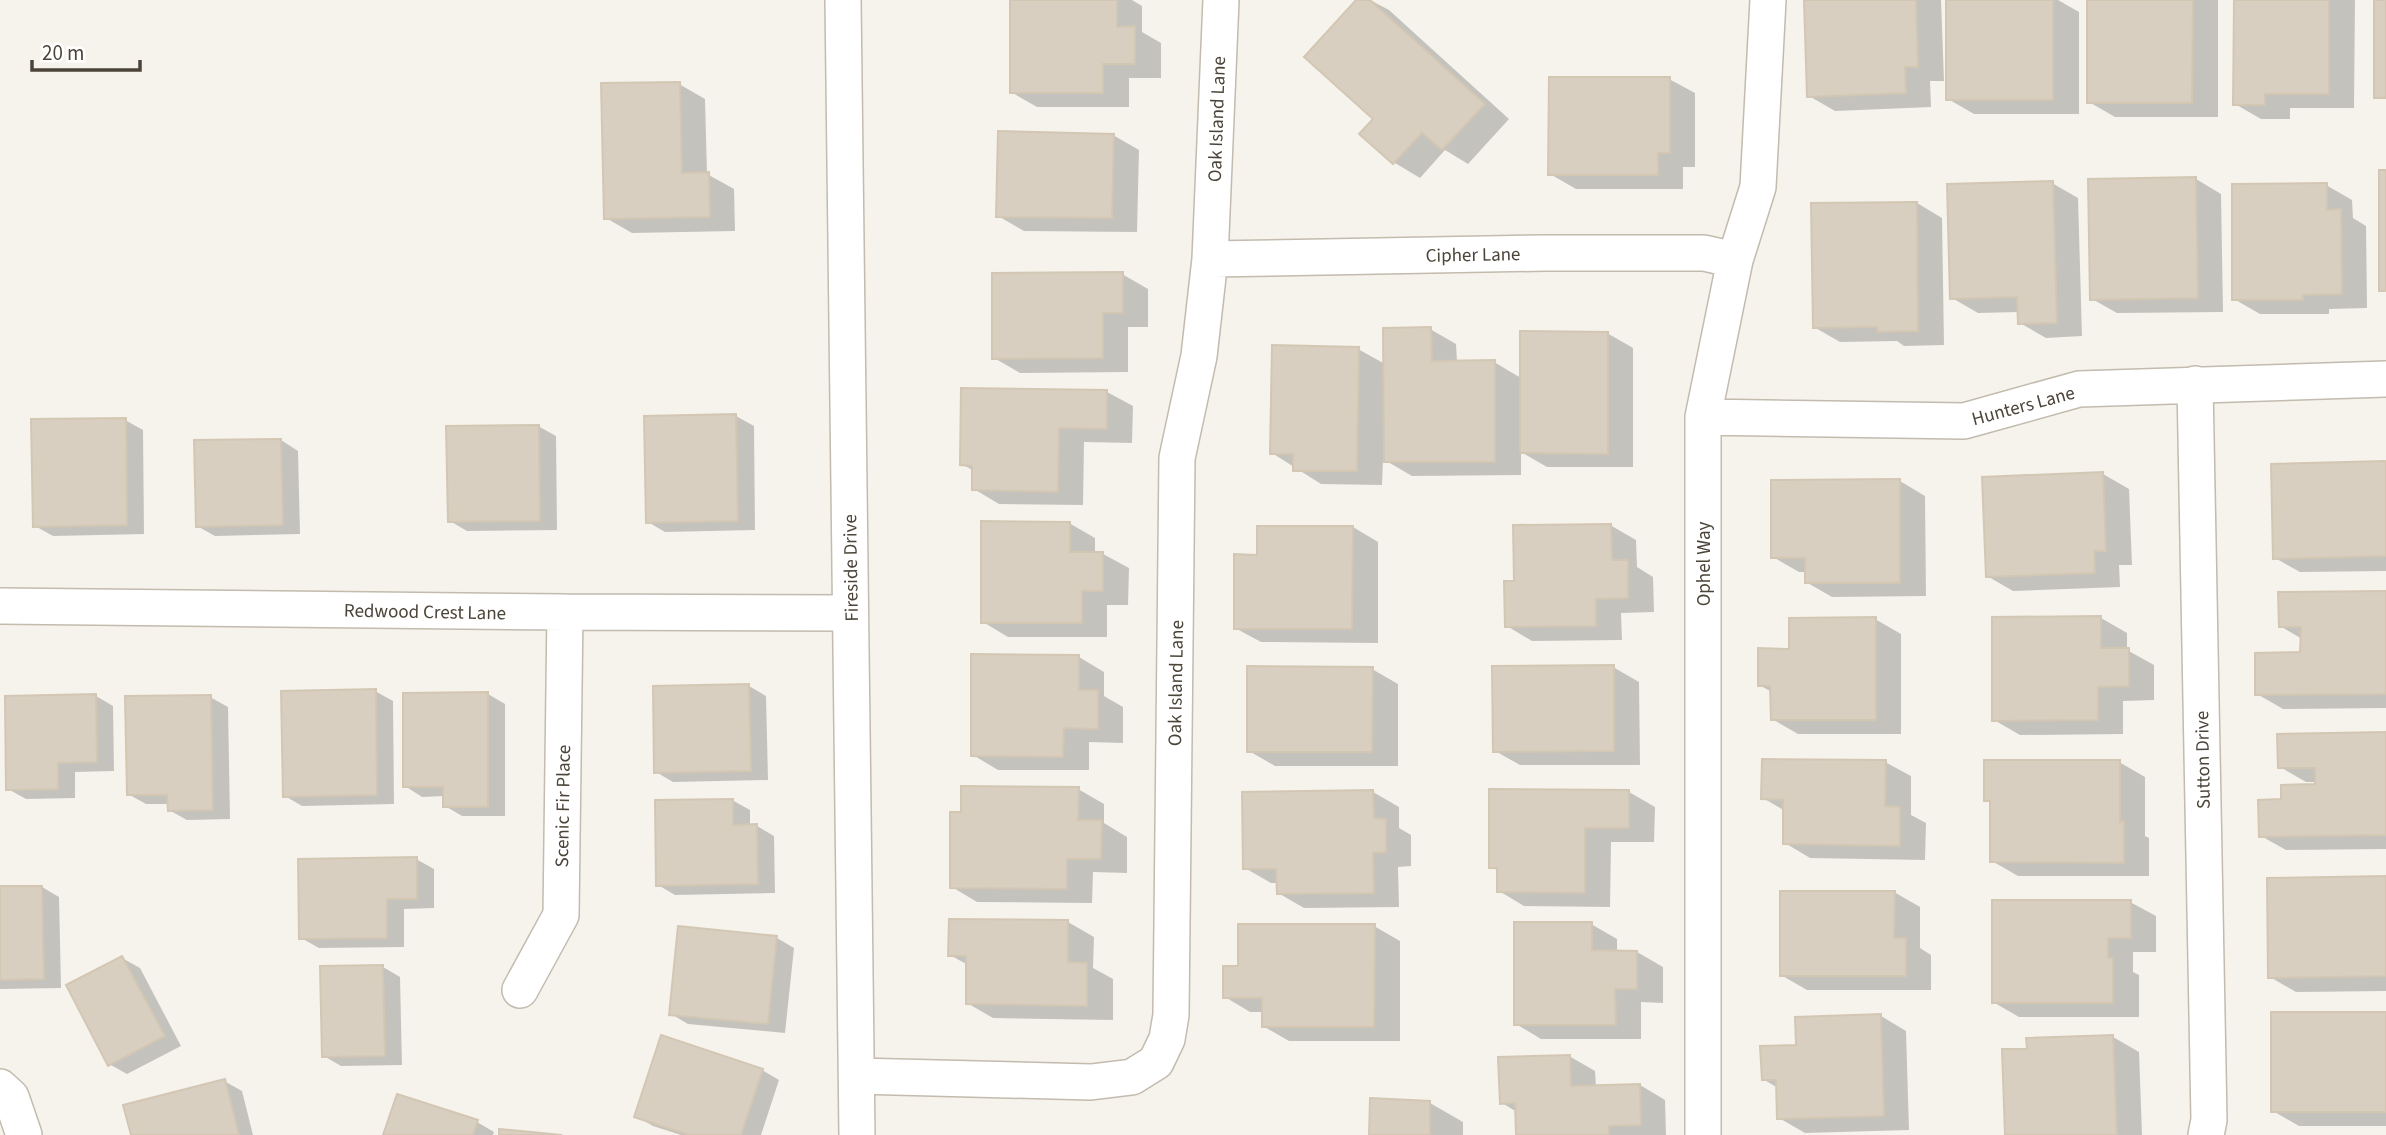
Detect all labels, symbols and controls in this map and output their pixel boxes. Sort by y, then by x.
scale bar [32,28,140,72]
text: 20 m [42,38,84,68]
street label: Oak Island Lane [1202,56,1233,183]
street label: Cipher Lane [1425,241,1521,270]
street label: Hunters Lane [1969,380,2078,433]
street label: Fireside Drive [837,514,866,622]
street label: Ophel Way [1691,522,1718,606]
street label: Redwood Crest Lane [344,598,506,627]
street label: Oak Island Lane [1162,620,1191,746]
street label: Sutton Drive [2189,711,2218,809]
street label: Scenic Fir Place [549,744,578,868]

